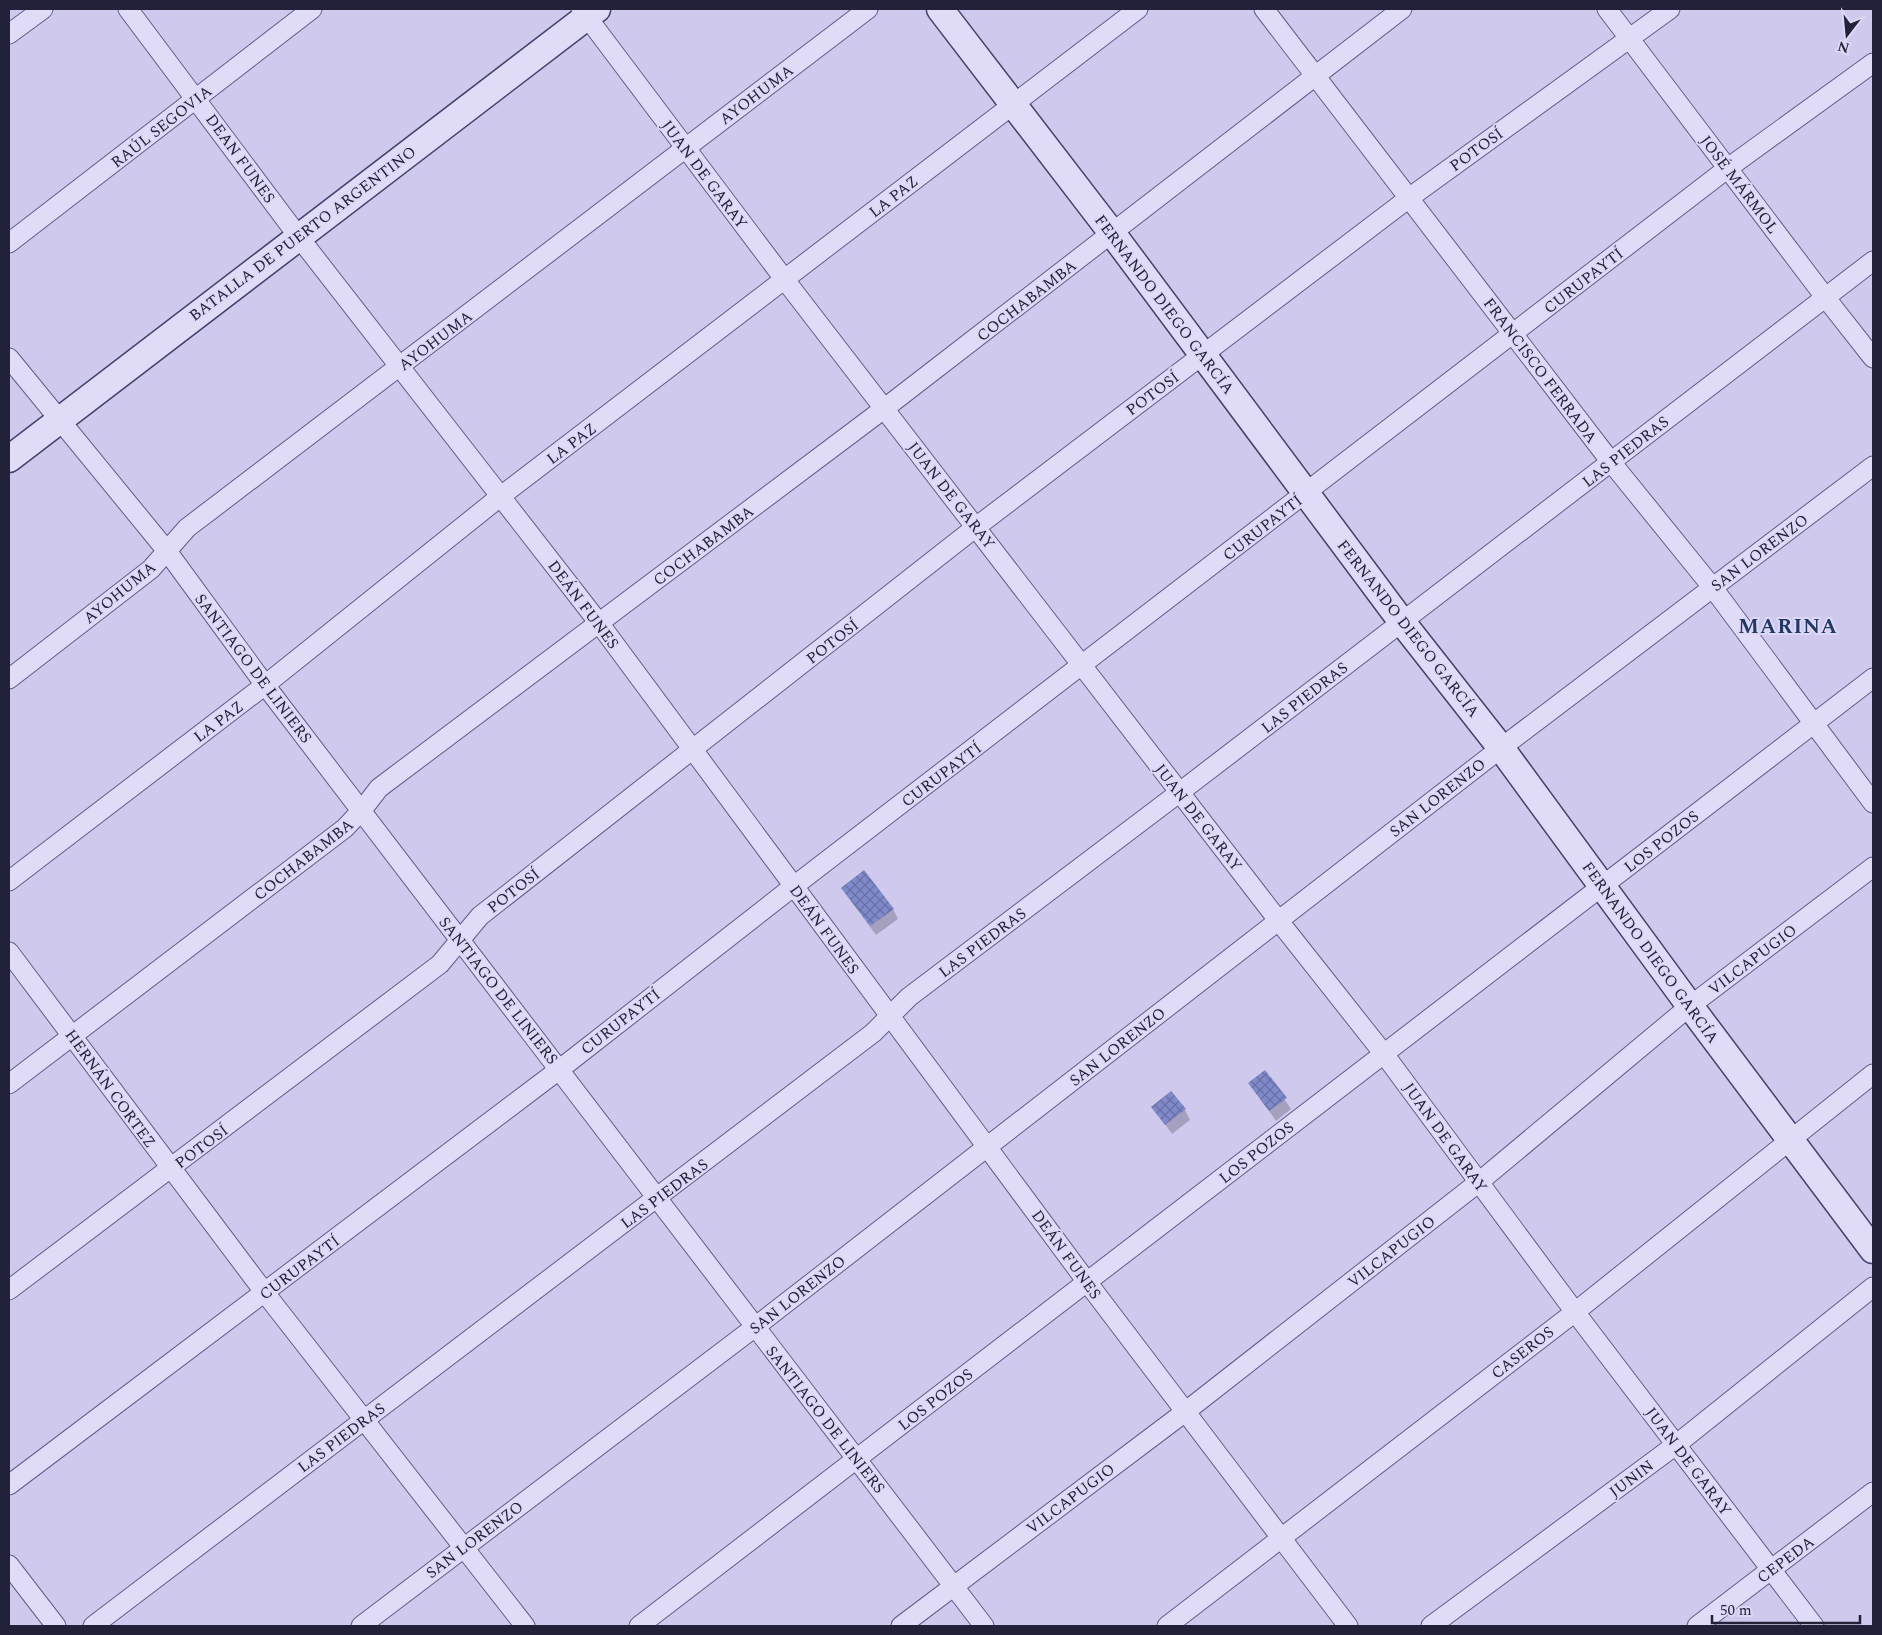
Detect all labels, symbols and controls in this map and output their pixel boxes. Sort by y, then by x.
north arrow [1822,10,1872,60]
text: N [1835,35,1852,59]
street label: AYOHUMA [714,59,799,131]
street label: RAÚL SEGOVIA [106,80,217,174]
street label: DEAN FUNES [199,109,281,208]
street label: JUAN DE GARAY [655,115,753,234]
street label: POTOSÍ [1445,122,1509,178]
street label: JOSÉ MÁRMOL [1694,130,1784,239]
street label: BATALLA DE PUERTO ARGENTINO [184,140,421,327]
street label: LA PAZ [864,170,923,224]
street label: FERNANDO DIEGO GARCÍA [1088,210,1240,400]
street label: CURUPAYTÍ [1539,242,1629,320]
street label: COCHABAMBA [972,254,1082,348]
street label: FRANCISCO FERRADA [1477,293,1603,449]
street label: AYOHUMA [393,305,478,377]
street label: POTOSÍ [1121,366,1184,422]
street label: LAS PIEDRAS [1577,410,1674,493]
street label: LA PAZ [542,417,602,471]
street label: JUAN DE GARAY [901,437,1001,555]
street label: CURUPAYTÍ [1218,489,1308,567]
street label: COCHABAMBA [648,500,759,592]
street label: SAN LORENZO [1706,508,1813,598]
street label: FERNANDO DIEGO GARCÍA [1331,535,1485,723]
street label: DEÁN FUNES [542,555,625,654]
street label: AYOHUMA [78,556,161,630]
street label: SANTIAGO DE LINIERS [189,589,318,749]
district label: MARINA [1738,611,1838,643]
street label: POTOSÍ [801,613,864,670]
street label: LAS PIEDRAS [1256,656,1353,739]
street label: LA PAZ [189,695,249,749]
street label: CURUPAYTÍ [896,736,987,813]
street label: SAN LORENZO [1384,752,1491,843]
street label: JUAN DE GARAY [1148,759,1248,877]
street label: LOS POZOS [1619,805,1704,879]
street label: COCHABAMBA [249,813,359,907]
street label: FERNANDO DIEGO GARCÍA [1576,857,1725,1049]
street label: POTOSÍ [482,862,545,919]
street label: DEÁN FUNES [783,880,865,979]
street label: LAS PIEDRAS [934,902,1032,984]
street label: SANTIAGO DE LINIERS [433,911,564,1070]
street label: VILCAPUGIO [1703,918,1802,1001]
street label: CURUPAYTÍ [576,983,666,1061]
street label: SAN LORENZO [1064,1001,1171,1092]
street label: HERNÁN CORTEZ [59,1024,162,1153]
street label: JUAN DE GARAY [1397,1078,1493,1198]
street label: LOS POZOS [1214,1116,1299,1190]
street label: POTOSÍ [170,1119,233,1175]
street label: LAS PIEDRAS [616,1153,714,1235]
street label: DEÁN FUNES [1025,1205,1107,1304]
street label: VILCAPUGIO [1343,1210,1441,1294]
street label: CURUPAYTÍ [254,1229,345,1306]
street label: SAN LORENZO [744,1249,851,1340]
street label: CASEROS [1486,1320,1559,1385]
street label: SANTIAGO DE LINIERS [760,1340,891,1499]
street label: LOS POZOS [893,1363,978,1437]
street label: LAS PIEDRAS [293,1397,391,1479]
street label: JUAN DE GARAY [1639,1402,1737,1521]
street label: JUNIN [1604,1454,1659,1504]
street label: VILCAPUGIO [1021,1457,1120,1540]
street label: SAN LORENZO [421,1495,528,1585]
street label: CEPEDA [1752,1530,1819,1589]
scale bar [1712,1592,1860,1624]
text: 50 m [1720,1599,1752,1622]

